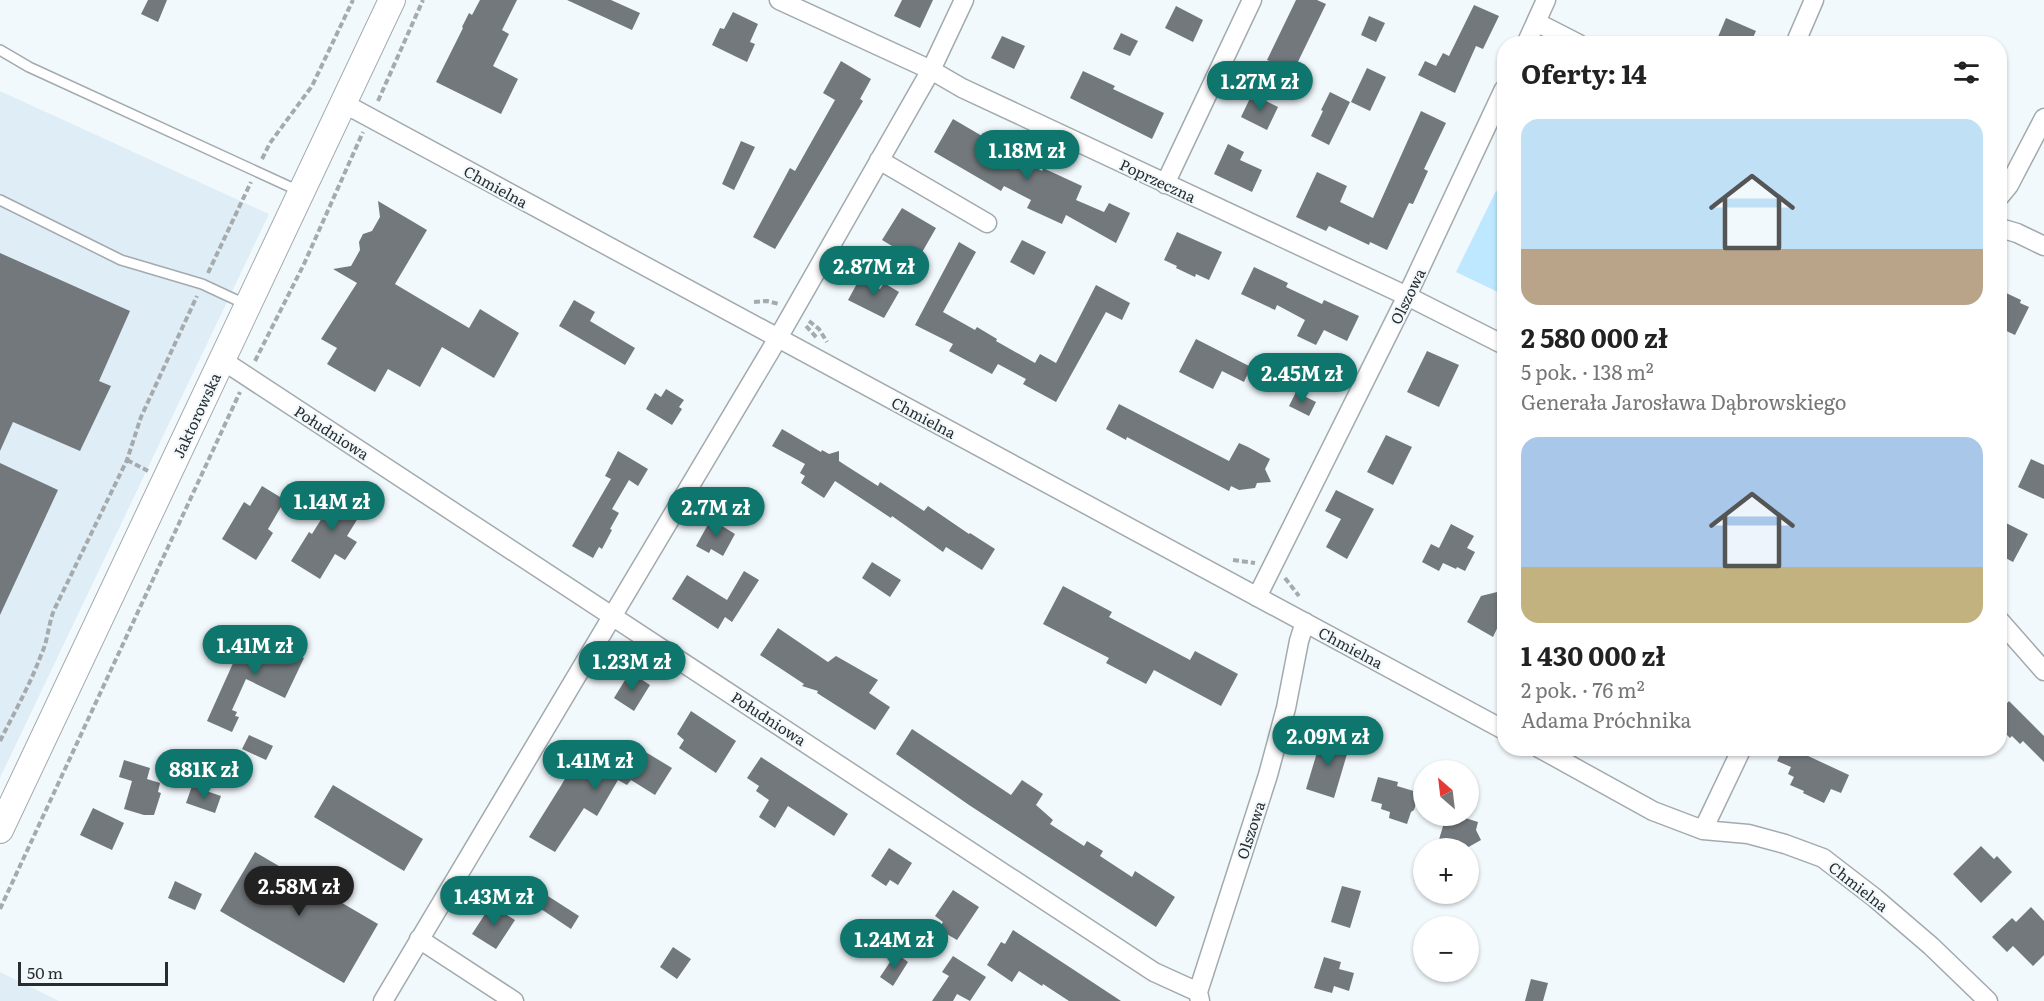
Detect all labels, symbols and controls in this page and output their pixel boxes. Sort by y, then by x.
text: Oferty: 14 [1521,53,1647,92]
icon: filters [1950,56,1983,89]
pin: 1.27M zł [1198,61,1322,112]
text: 1.27M zł [1221,65,1299,95]
pin: 1.18M zł [965,130,1089,181]
text: 1.18M zł [988,134,1066,164]
street label: Poprzeczna [1116,152,1201,208]
icon: home [1698,158,1806,266]
street label: Chmielna [460,159,533,214]
pin: 2.87M zł [812,246,936,297]
text: 2.87M zł [833,250,915,280]
street label: Olszowa [1384,263,1431,328]
text: 2 580 000 zł [1521,317,1668,356]
pin: 2.45M zł [1240,353,1364,404]
text: 5 pok. · 138 m² [1521,356,1654,386]
text: 2.45M zł [1261,357,1343,387]
street label: Jaktorowska [166,368,226,462]
text: Generała Jarosława Dąbrowskiego [1521,386,1846,416]
street label: Chmielna [888,390,961,444]
street label: Południowa [290,399,375,465]
icon: home [1698,476,1806,584]
pin: 1.14M zł [270,481,394,532]
text: 1.14M zł [294,485,370,515]
pin: 2.7M zł [661,487,771,538]
text: 2.7M zł [682,491,750,521]
street label: Chmielna [1315,620,1388,674]
pin: 1.41M zł [193,625,317,676]
text: 1.41M zł [217,629,293,659]
text: 1 430 000 zł [1521,635,1665,674]
pin: 1.23M zł [570,641,694,692]
text: 1.23M zł [593,645,671,675]
text: 2 pok. · 76 m² [1521,674,1645,704]
street label: Południowa [727,685,812,751]
text: Adama Próchnika [1521,704,1691,734]
pin: 2.09M zł [1266,716,1390,767]
text: 2.09M zł [1286,720,1370,750]
pin: 1.41M zł [533,740,657,791]
text: 1.41M zł [557,744,633,774]
pin: 881K zł [149,749,259,800]
text: 881K zł [169,753,239,783]
north arrow [1413,760,1479,826]
map controls [1413,760,1479,982]
street label: Olszowa [1230,797,1270,862]
button: + [1413,838,1479,904]
street label: Chmielna [1824,855,1894,917]
pin: 2.58M zł [237,866,361,917]
text: 2.58M zł [258,870,340,900]
pin: 1.43M zł [432,876,556,927]
text: 1.43M zł [454,880,534,910]
button: − [1413,916,1479,982]
pin: 1.24M zł [832,919,956,970]
text: 1.24M zł [854,923,934,953]
scale bar [18,959,168,986]
text: 50 m [27,960,63,984]

